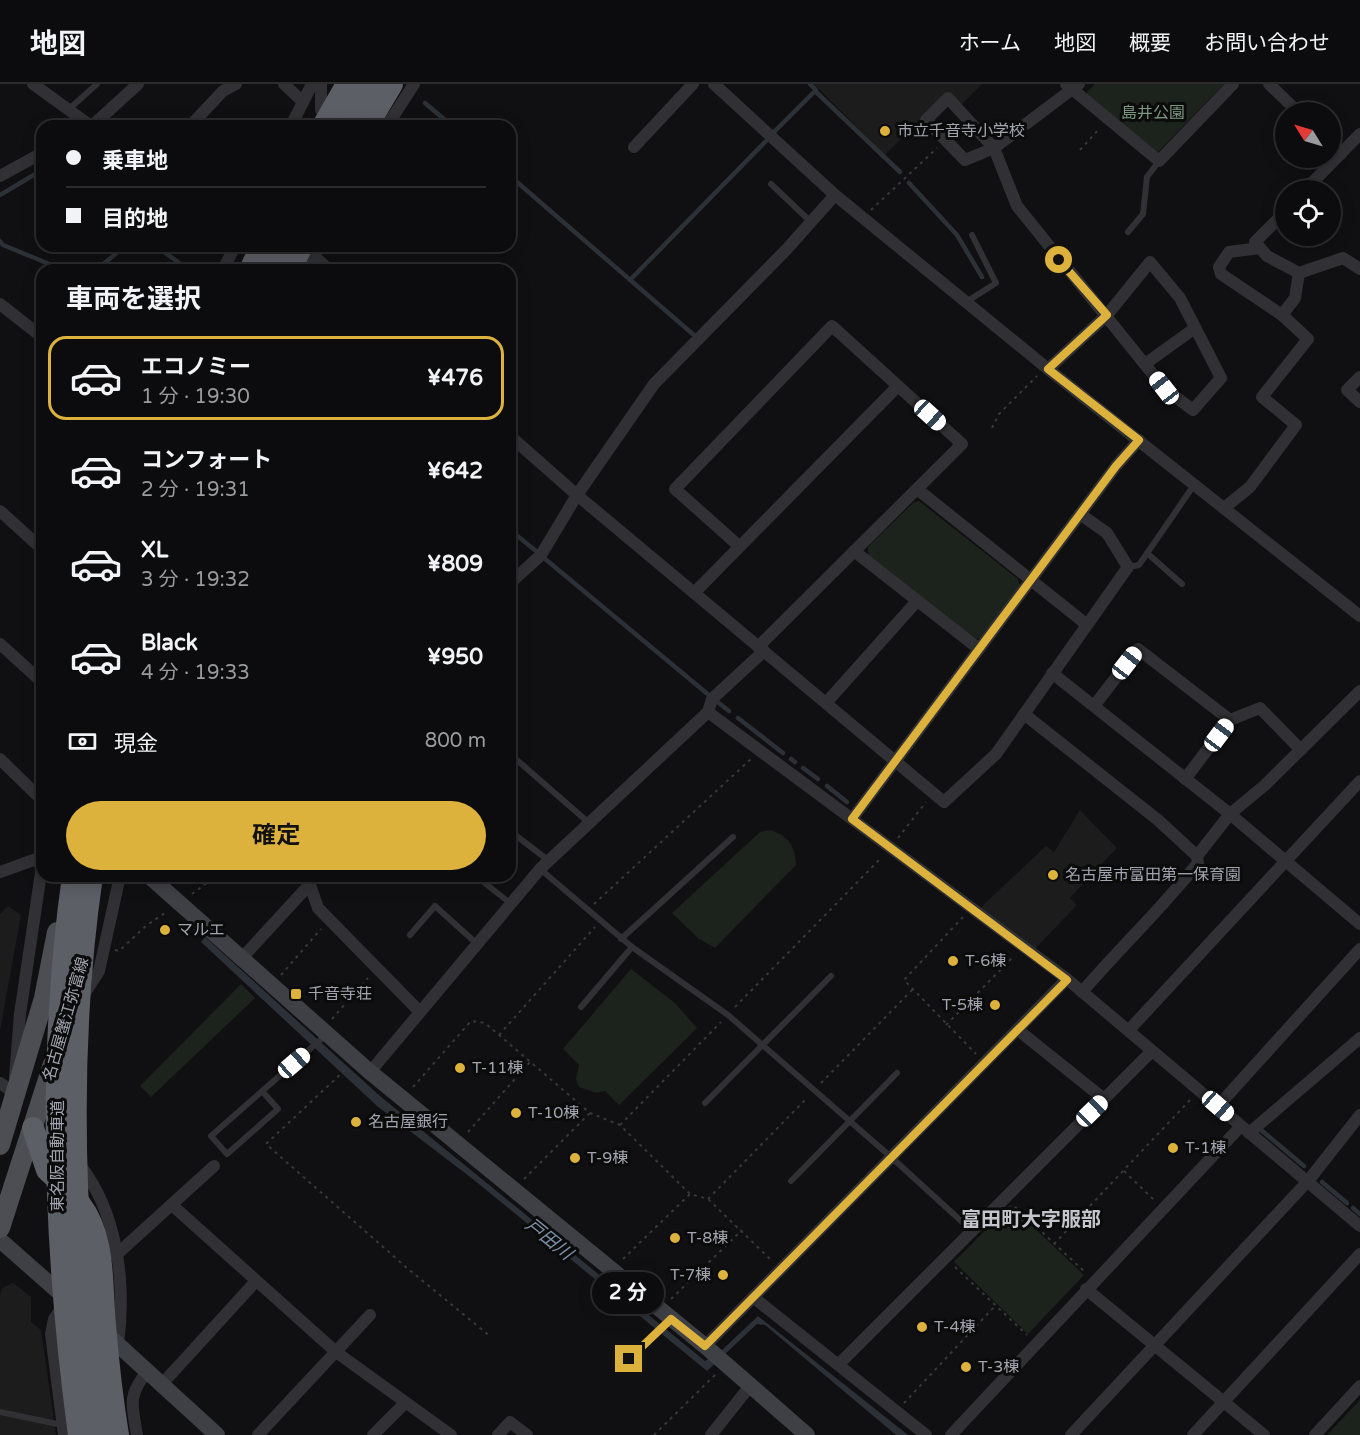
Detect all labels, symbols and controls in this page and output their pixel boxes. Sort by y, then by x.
text: 地図 [30,27,86,61]
text: ホーム [959,31,1021,56]
text: 地図 [1054,31,1096,56]
text: 概要 [1129,31,1171,56]
text: お問い合わせ [1204,31,1330,56]
north arrow [1275,102,1341,168]
map controls [1275,102,1341,246]
park label: 島井公園 [1121,103,1185,123]
place label: 市立千音寺小学校 [897,121,1025,141]
marker: 市立千音寺小学校 [878,124,892,138]
text: 乗車地 [102,148,168,174]
button: locate [1275,180,1341,246]
text: 目的地 [102,206,168,232]
route start [1045,246,1072,273]
text: 車両を選択 [66,283,201,316]
icon: car [69,351,123,405]
text: エコノミー [141,354,251,380]
text: ¥476 [427,365,483,391]
car [1146,368,1182,408]
text: 1 分 · 19:30 [141,385,250,409]
car [911,396,949,434]
icon: car [69,444,123,498]
text: コンフォート [141,447,272,473]
text: ¥642 [427,458,483,484]
text: 2 分 · 19:31 [141,478,250,502]
icon: car [69,537,123,591]
text: XL [141,537,168,563]
text: ¥809 [427,551,483,577]
text: 3 分 · 19:32 [141,568,250,592]
icon: car [69,630,123,684]
text: Black [141,630,198,656]
car [1109,643,1145,683]
text: ¥950 [427,644,483,670]
text: 4 分 · 19:33 [141,661,250,685]
car [1201,715,1237,755]
icon: cash [66,725,99,758]
text: 800 m [425,729,486,753]
text: 現金 [114,731,158,757]
button: 確定 [66,801,486,870]
place label: 名古屋市富田第一保育園 [1065,865,1241,885]
marker: 名古屋市富田第一保育園 [1046,868,1060,882]
place label: マルエ [177,920,225,940]
marker: マルエ [158,923,172,937]
place label: T-6棟 [965,951,1006,971]
marker: T-6棟 [946,954,960,968]
street label: 名古屋蟹江弥富線 [39,955,93,1083]
place label: 千音寺荘 [308,984,372,1004]
marker: 千音寺荘 [289,987,303,1001]
place label: T-5棟 [942,995,983,1015]
marker: T-5棟 [988,998,1002,1012]
car [275,1044,313,1082]
place label: T-11棟 [472,1058,523,1078]
marker: T-11棟 [453,1061,467,1075]
car [1199,1087,1237,1125]
car [1073,1092,1111,1130]
street label: 東名阪自動車道 [48,1100,68,1212]
place label: T-10棟 [528,1103,579,1123]
marker: T-10棟 [509,1106,523,1120]
place label: 名古屋銀行 [368,1112,448,1132]
marker: 名古屋銀行 [349,1115,363,1129]
place label: T-1棟 [1185,1138,1226,1158]
marker: T-1棟 [1166,1141,1180,1155]
place label: T-9棟 [587,1148,628,1168]
marker: T-9棟 [568,1151,582,1165]
district label: 富田町大字服部 [961,1208,1101,1232]
water label: 戸田川 [521,1213,578,1266]
place label: T-8棟 [687,1228,728,1248]
marker: T-8棟 [668,1231,682,1245]
place label: T-7棟 [670,1265,711,1285]
marker: T-7棟 [716,1268,730,1282]
callout: 2 分 [593,1272,665,1314]
text: 2 分 [609,1281,647,1305]
place label: T-4棟 [934,1317,975,1337]
marker: T-4棟 [915,1320,929,1334]
route end [615,1345,642,1372]
place label: T-3棟 [978,1357,1019,1377]
marker: T-3棟 [959,1360,973,1374]

